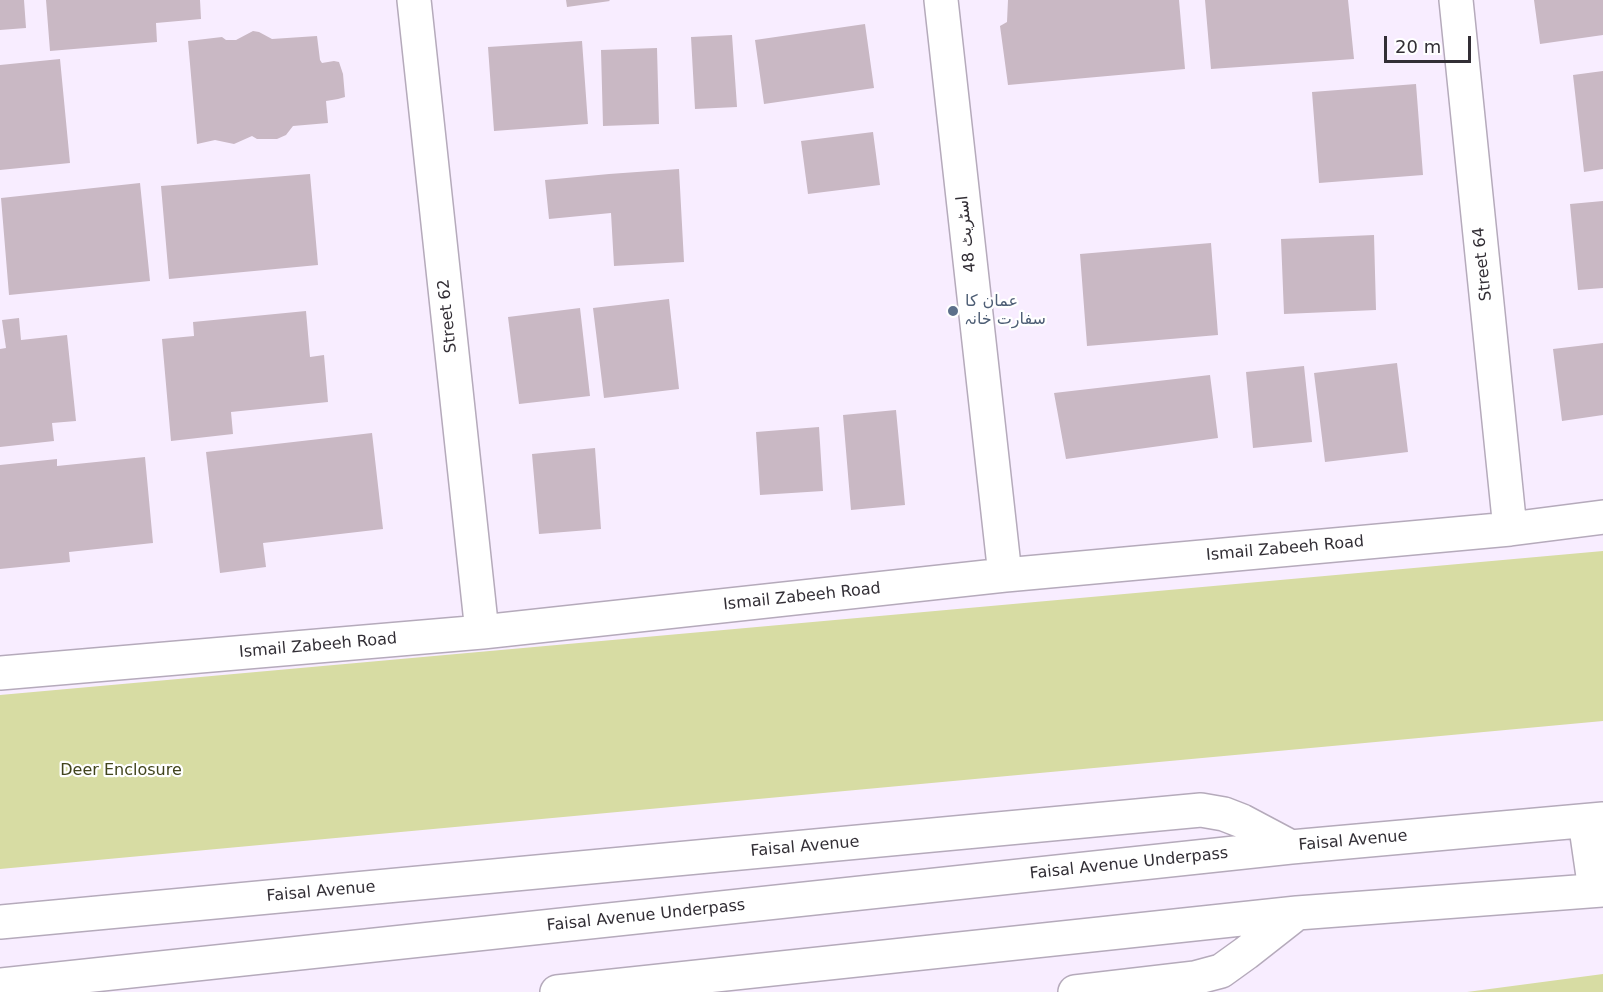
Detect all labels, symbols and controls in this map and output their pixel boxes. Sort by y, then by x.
scale bar [1387,24,1474,62]
text: 20 m [1395,36,1441,57]
street label: اسٹریٹ 48 [953,195,981,273]
street label: Street 64 [1470,226,1496,302]
street label: Street 62 [435,278,461,354]
place label: عمان کا سفارت خانہ [965,292,1046,330]
marker: عمان کا سفارت خانہ [946,304,960,318]
street label: Ismail Zabeeh Road [1205,533,1365,565]
street label: Ismail Zabeeh Road [722,579,882,615]
street label: Ismail Zabeeh Road [238,630,398,662]
park label: Deer Enclosure [60,761,182,781]
street label: Faisal Avenue [1298,827,1408,855]
street label: Faisal Avenue [750,833,860,861]
street label: Faisal Avenue Underpass [1029,844,1229,884]
street label: Faisal Avenue [266,878,376,906]
street label: Faisal Avenue Underpass [546,896,746,936]

